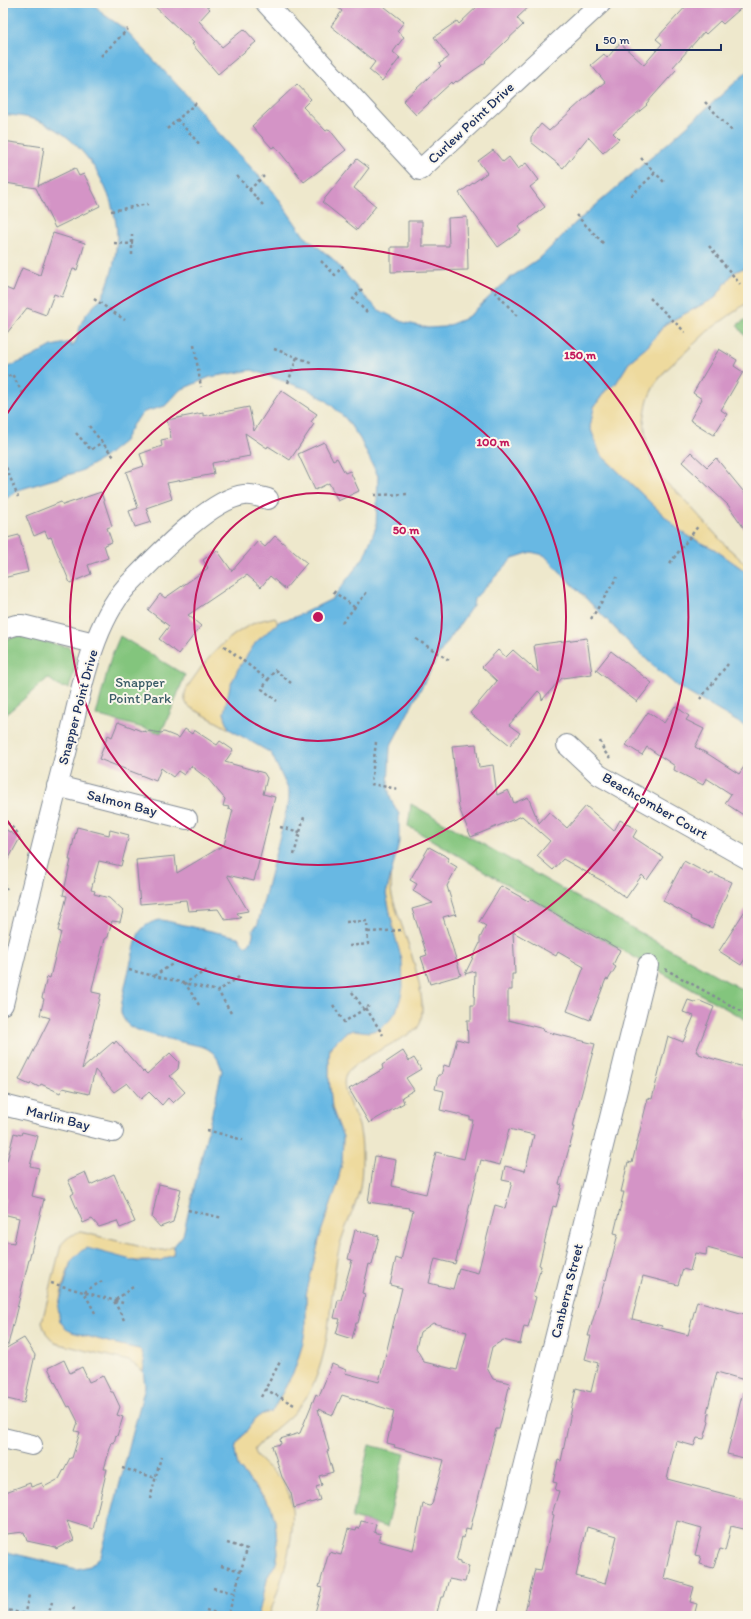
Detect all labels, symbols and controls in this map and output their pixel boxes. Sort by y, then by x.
scale bar [597,26,721,52]
text: 50 m [603,33,629,47]
street label: Curlew Point Drive [424,79,518,167]
text: 150 m [564,348,597,362]
text: 100 m [476,435,510,449]
text: 50 m [393,523,420,537]
centre of rings [311,610,325,624]
street label: Snapper Point Drive [54,647,102,766]
park label: Snapper Point Park [109,674,172,707]
street label: Beachcomber Court [599,769,711,843]
street label: Salmon Bay [85,786,159,820]
street label: Marlin Bay [24,1102,92,1134]
street label: Canberra Street [547,1242,587,1340]

